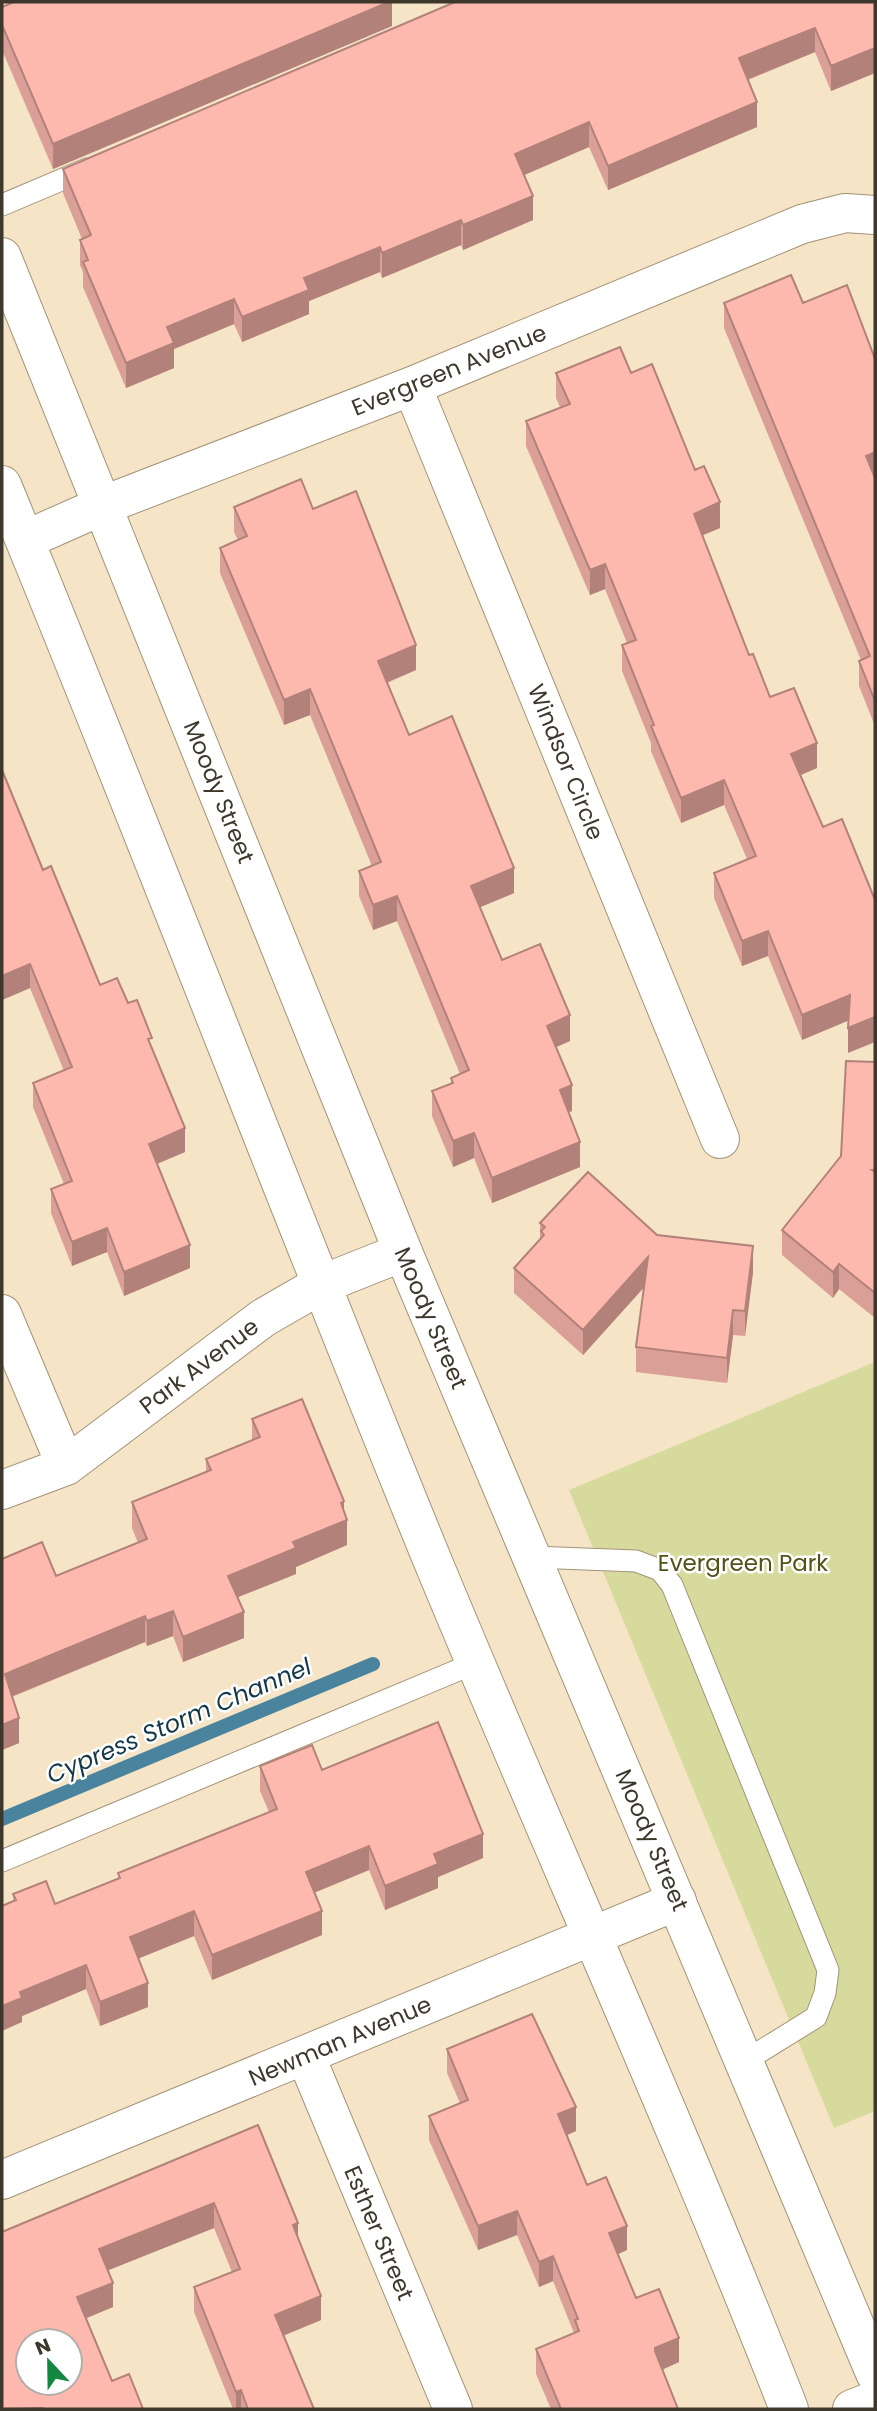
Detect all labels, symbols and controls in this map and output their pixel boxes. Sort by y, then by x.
street label: Evergreen Avenue [347,316,551,424]
street label: Windsor Circle [520,679,612,845]
street label: Moody Street [176,716,262,868]
street label: Moody Street [387,1242,475,1394]
street label: Park Avenue [133,1311,265,1421]
park label: Evergreen Park [658,1547,828,1579]
water label: Cypress Storm Channel [41,1650,316,1791]
street label: Moody Street [608,1764,696,1916]
street label: Newman Avenue [244,1988,436,2094]
street label: Esther Street [336,2161,422,2305]
north arrow [14,2327,84,2397]
text: N [31,2332,55,2362]

